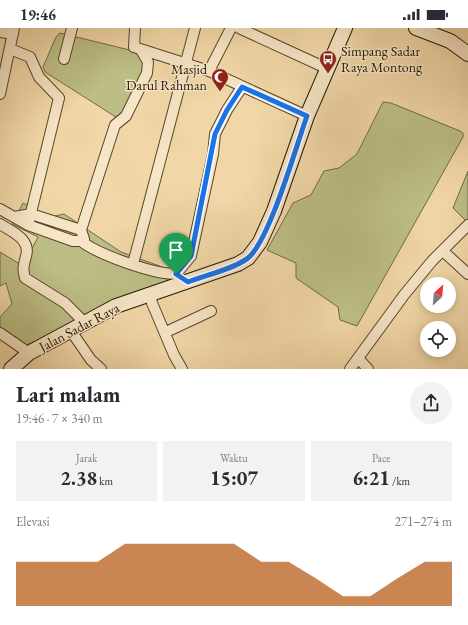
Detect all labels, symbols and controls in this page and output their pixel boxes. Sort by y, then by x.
text: 19:46 [20,5,56,24]
place label: Simpang Sadar Raya Montong [341,42,423,76]
bus stop icon: Simpang Sadar Raya Montong [318,49,338,74]
place label: Masjid Darul Rahman [126,60,208,94]
mosque icon: Masjid Darul Rahman [210,67,230,92]
pin [159,233,193,274]
icon: arrive [165,239,187,261]
north arrow [420,277,456,313]
map controls [420,277,456,357]
street label: Jalan Sadar Raya [35,298,123,356]
button: locate [420,321,456,357]
text: Lari malam [16,380,120,409]
button: share [410,382,452,424]
text: 19:46 · 7 × 340 m [16,410,103,427]
text: Jarak [76,451,97,465]
text: Waktu [220,451,248,465]
text: Pace [372,451,391,465]
text: 2.38 [60,465,97,491]
text: 15:07 [210,465,258,491]
text: 6:21 [352,465,390,491]
text: km [97,474,113,488]
text: /km [390,474,410,488]
text: Elevasi [16,513,50,530]
text: 271–274 m [395,513,452,530]

